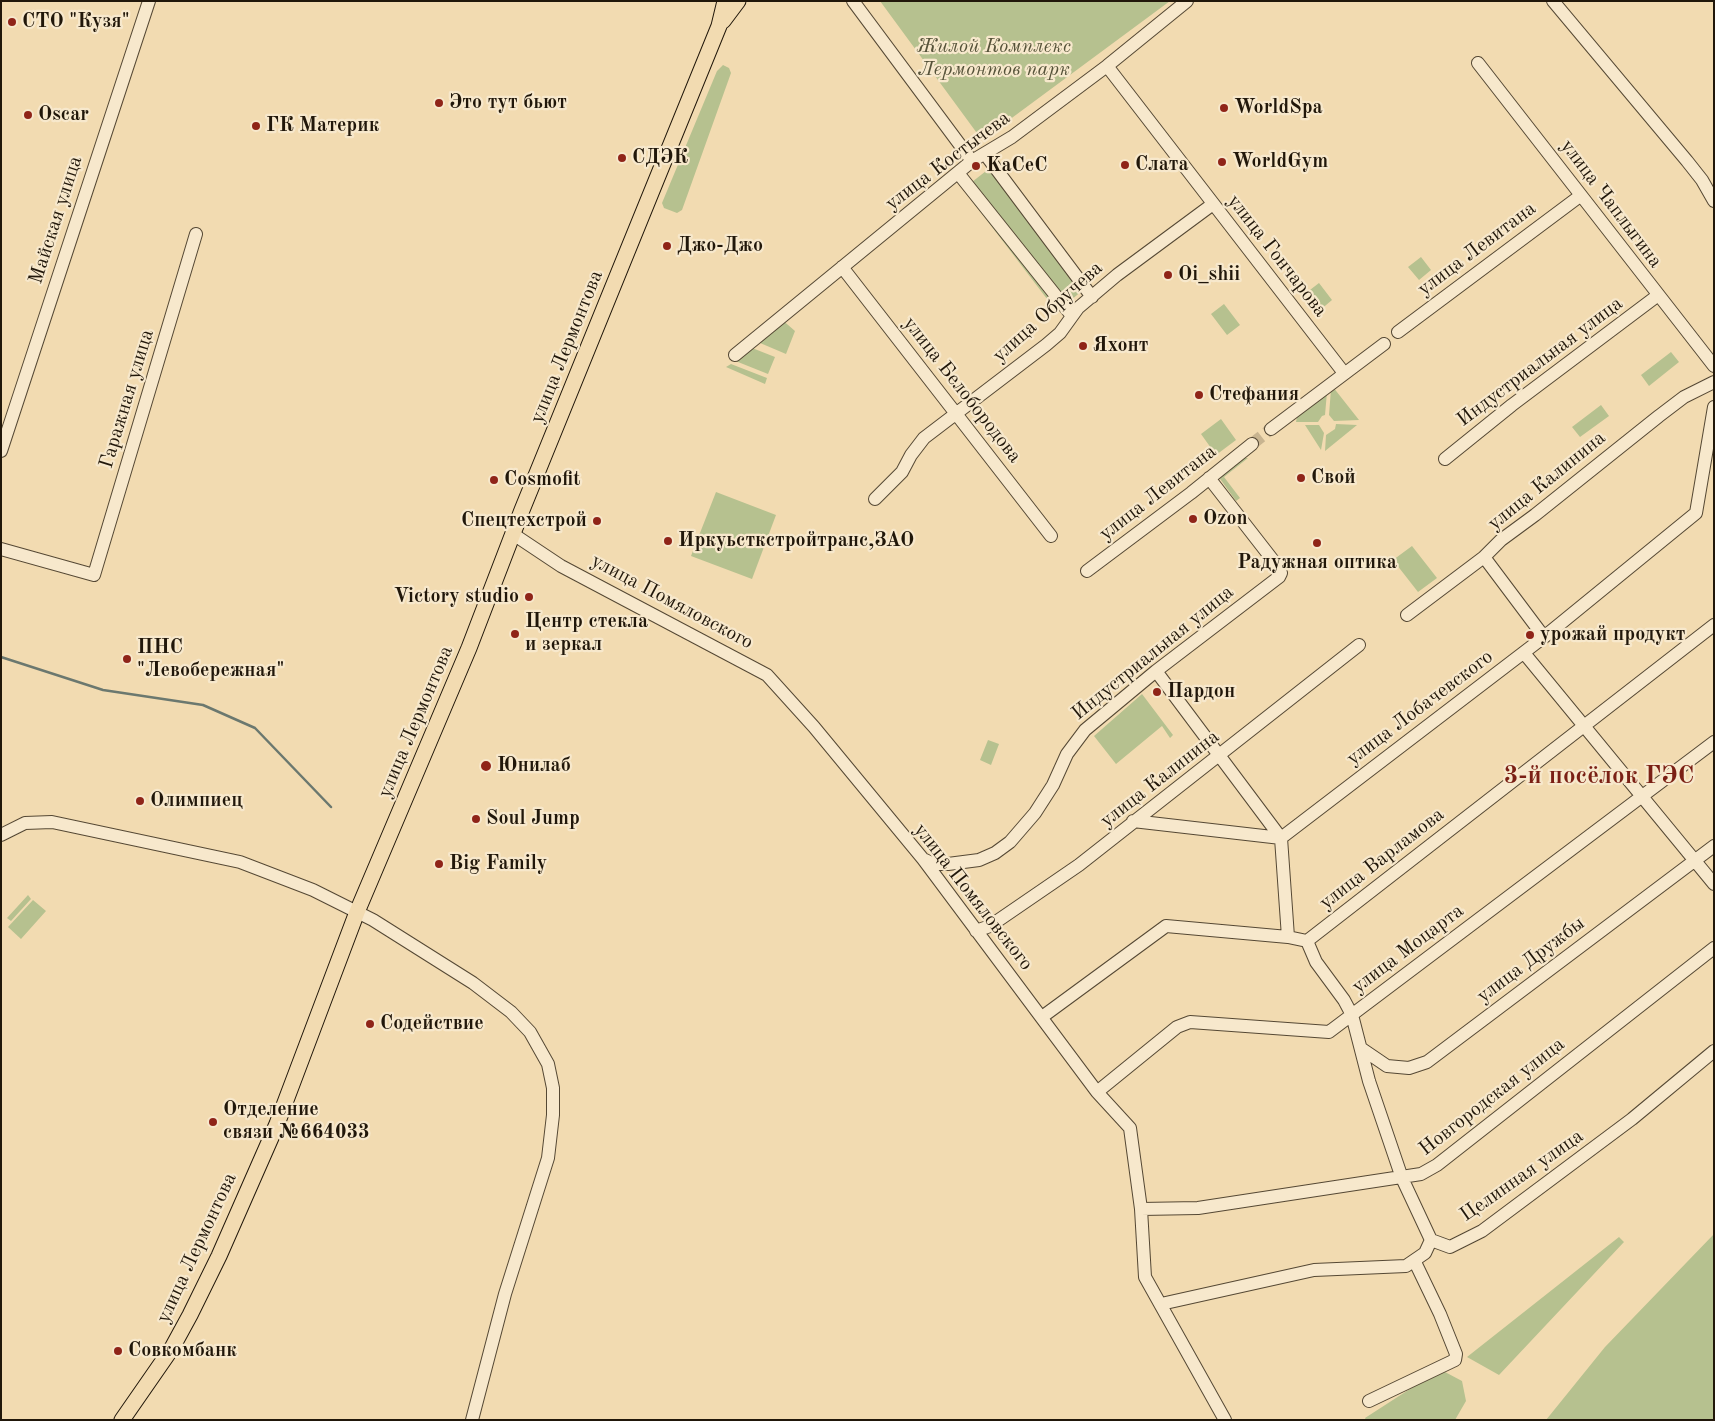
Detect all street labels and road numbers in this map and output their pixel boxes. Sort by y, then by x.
street label: улица Костычева [881,106,1015,216]
street label: улица Чаплыгина [1555,135,1667,273]
street label: Майская улица [24,153,88,287]
street label: улица Гончарова [1222,190,1332,322]
street label: улица Левитана [1413,197,1541,301]
street label: улица Обручева [988,256,1108,368]
street label: улица Лермонтова [525,267,609,427]
street label: Индустриальная улица [1452,292,1628,432]
street label: улица Белобородова [897,312,1027,468]
street label: Гаражная улица [94,326,160,472]
street label: улица Калинина [1483,426,1611,536]
street label: улица Левитана [1095,440,1221,546]
street label: улица Помяловского [587,549,757,655]
street label: Индустриальная улица [1067,580,1239,726]
street label: улица Лермонтова [373,642,459,802]
street label: улица Лобачевского [1342,645,1498,771]
street label: улица Калинина [1096,725,1224,833]
street label: улица Варламова [1315,803,1449,915]
street label: улица Помяловского [908,819,1038,975]
street label: улица Моцарта [1347,899,1469,999]
street label: улица Дружбы [1472,912,1590,1008]
street label: Новгородская улица [1414,1033,1570,1161]
street label: Целинная улица [1456,1125,1588,1227]
street label: улица Лермонтова [152,1169,242,1327]

